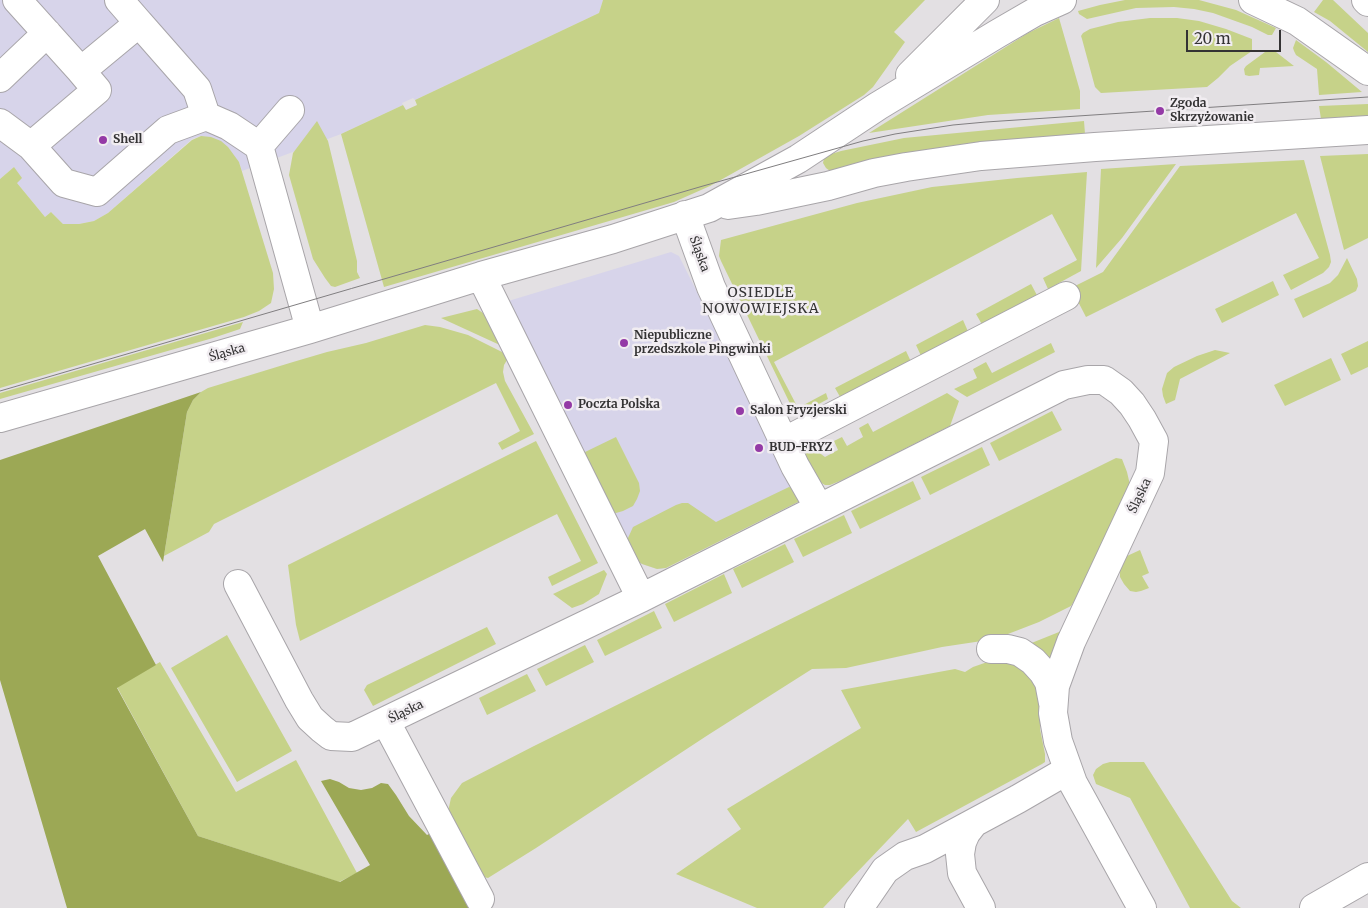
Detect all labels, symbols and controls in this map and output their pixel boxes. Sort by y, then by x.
scale bar [1188,20,1283,52]
text: 20 m [1194,29,1231,48]
place label: Zgoda Skrzyżowanie [1170,97,1254,125]
marker: Zgoda Skrzyżowanie [1154,105,1166,117]
place label: Shell [113,133,142,147]
marker: Shell [97,134,109,146]
street label: Śląska [686,234,712,274]
district label: OSIEDLE NOWOWIEJSKA [701,285,821,318]
place label: Niepubliczne przedszkole Pingwinki [634,329,771,357]
marker: Niepubliczne przedszkole Pingwinki [618,337,630,349]
street label: Śląska [207,341,247,365]
place label: Poczta Polska [578,398,660,412]
marker: Poczta Polska [562,399,574,411]
place label: Salon Fryzjerski [750,404,847,418]
marker: Salon Fryzjerski [734,405,746,417]
place label: BUD-FRYZ [769,441,832,455]
marker: BUD-FRYZ [753,442,765,454]
street label: Śląska [1126,476,1154,516]
street label: Śląska [386,697,426,727]

